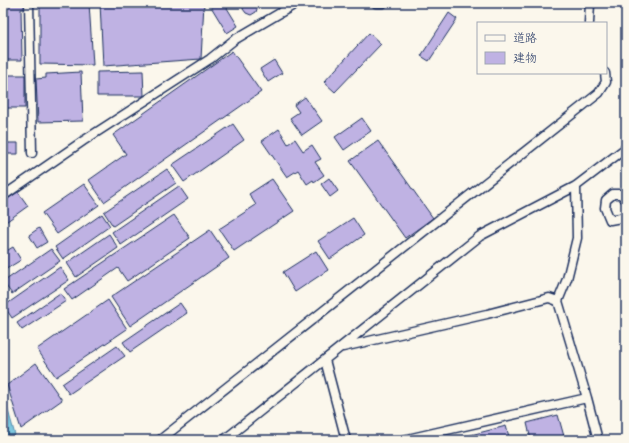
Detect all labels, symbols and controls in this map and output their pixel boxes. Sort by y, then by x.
legend [477,22,607,74]
text: 道路 [513,29,537,46]
text: 建物 [513,49,537,66]

